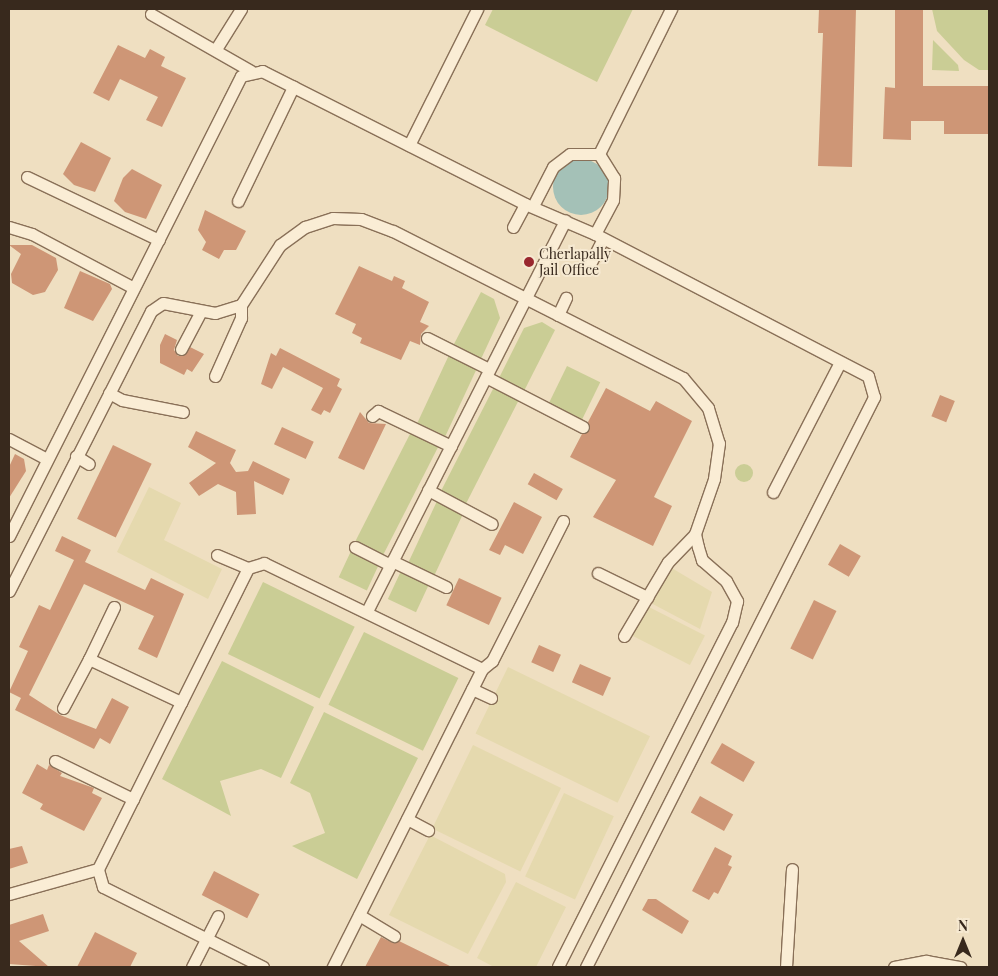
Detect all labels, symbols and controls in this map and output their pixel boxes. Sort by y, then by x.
place label: Cherlapally Jail Office [539,246,611,278]
marker: Cherlapally Jail Office [523,256,535,268]
north arrow [938,916,988,966]
text: N [958,916,968,935]

